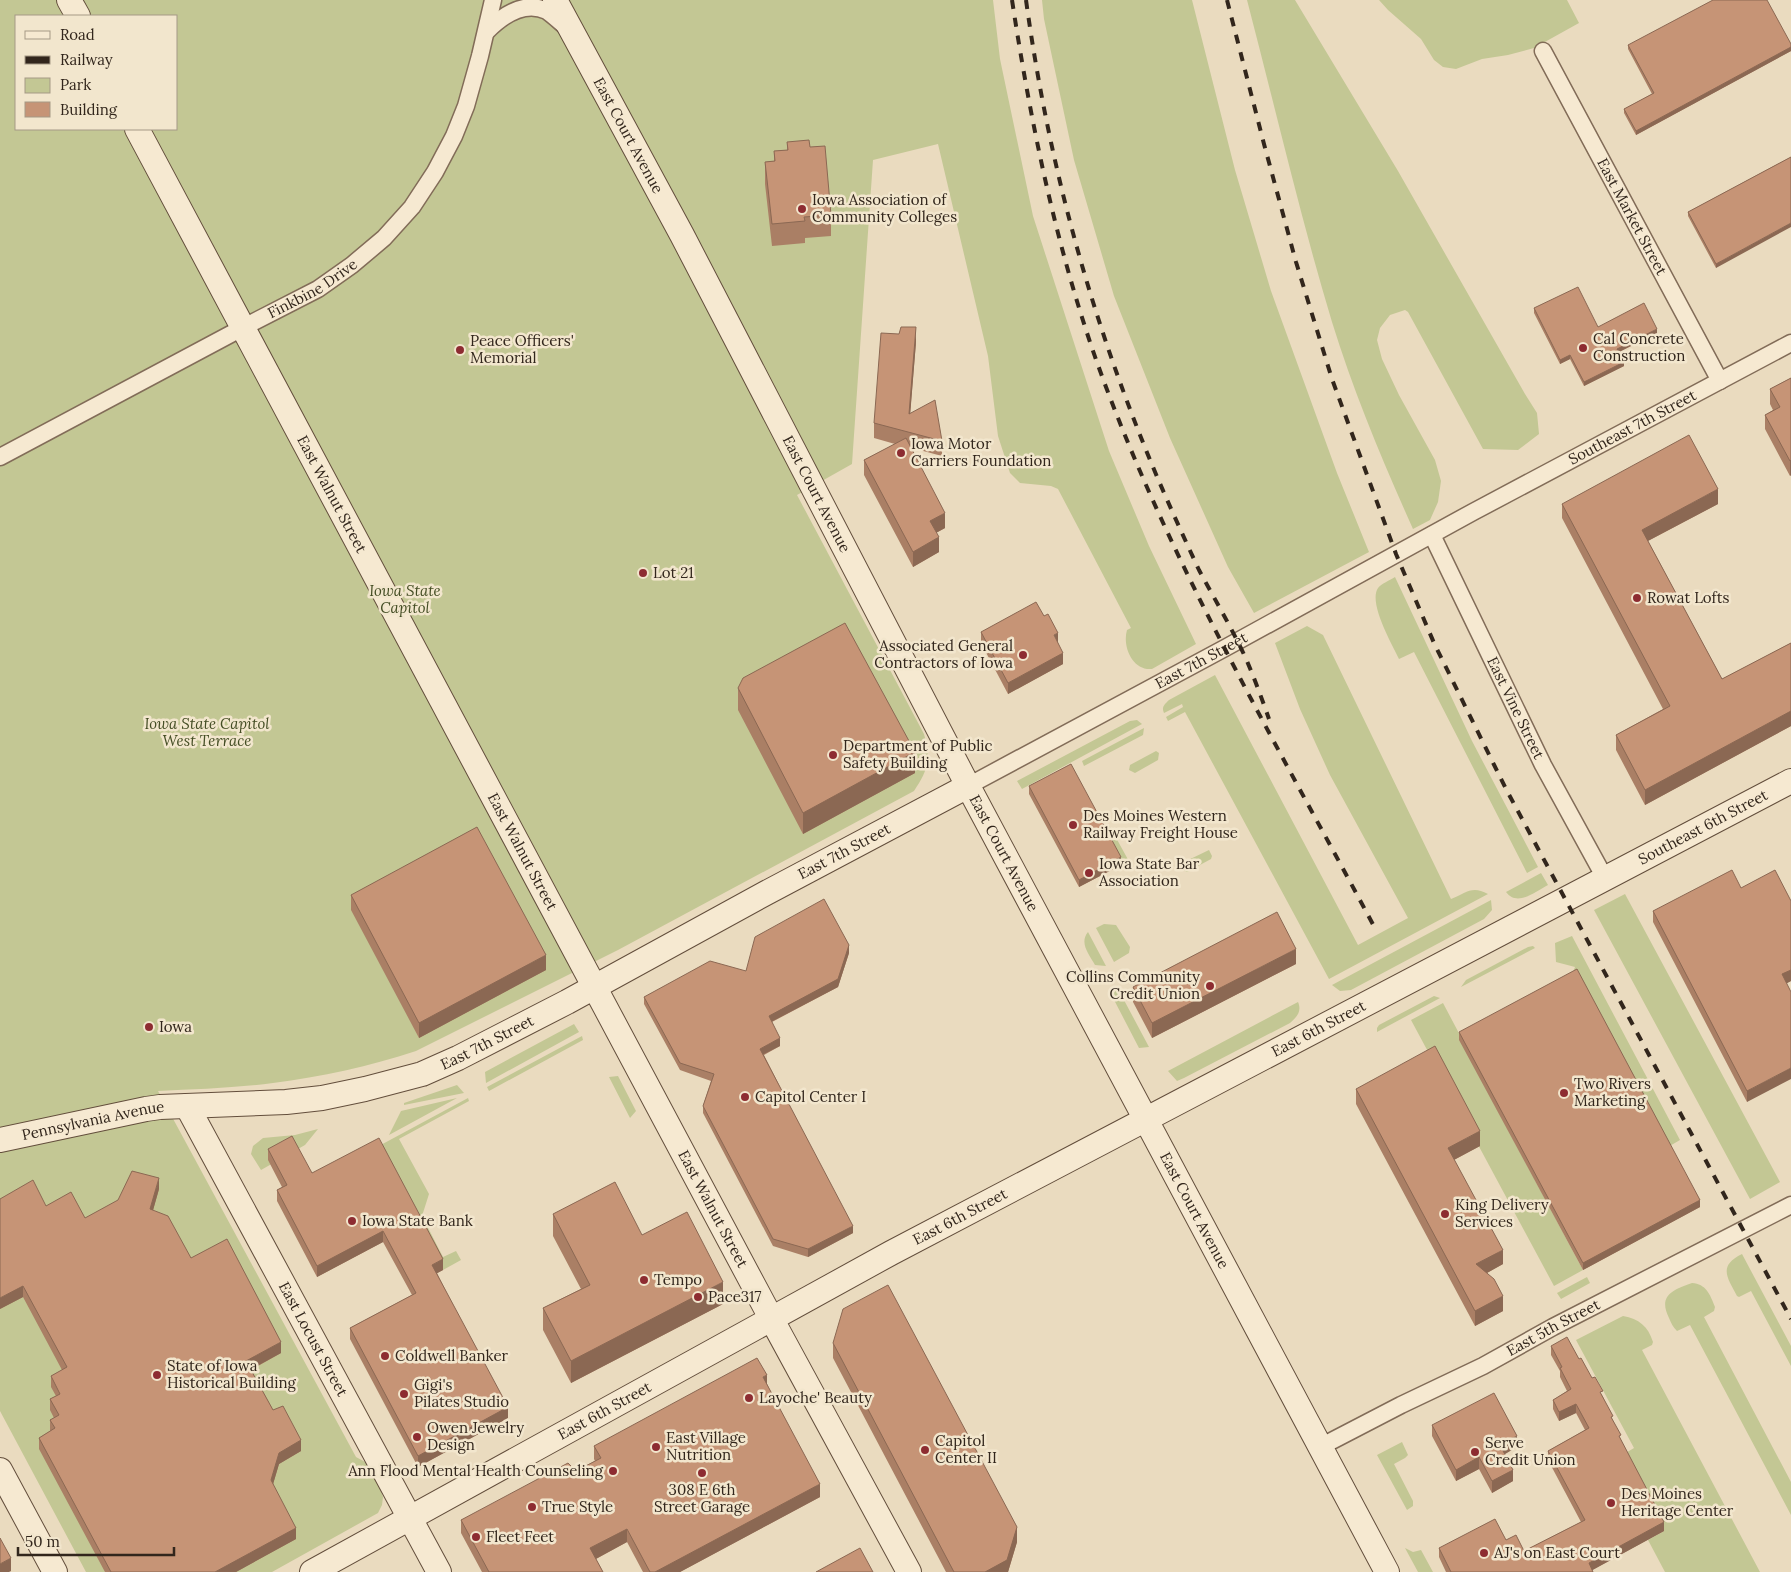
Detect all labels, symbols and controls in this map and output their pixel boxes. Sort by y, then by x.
legend [15,15,178,130]
text: Road [60,25,95,44]
text: Railway [60,50,113,69]
street label: East Court Avenue [590,74,668,197]
text: Park [60,75,91,94]
text: Building [60,100,118,119]
street label: East Market Street [1593,155,1672,278]
place label: Iowa Association of Community Colleges [812,190,957,226]
marker: Iowa Association of Community Colleges [796,203,808,215]
street label: Finkbine Drive [264,255,361,322]
place label: Cal Concrete Construction [1593,329,1685,365]
place label: Peace Officers' Memorial [470,331,574,367]
marker: Cal Concrete Construction [1577,342,1589,354]
marker: Peace Officers' Memorial [454,344,466,356]
street label: Southeast 7th Street [1565,385,1699,469]
street label: East Walnut Street [293,432,371,556]
street label: East Court Avenue [779,432,855,556]
place label: Iowa Motor Carriers Foundation [911,434,1051,470]
marker: Iowa Motor Carriers Foundation [895,447,907,459]
place label: Lot 21 [653,563,694,582]
marker: Lot 21 [637,567,649,579]
park label: Iowa State Capitol [369,581,441,617]
place label: Rowat Lofts [1647,588,1730,607]
marker: Rowat Lofts [1631,592,1643,604]
street label: East 7th Street [1152,627,1251,693]
place label: Associated General Contractors of Iowa [874,636,1013,672]
marker: Associated General Contractors of Iowa [1017,649,1029,661]
street label: East Vine Street [1483,653,1549,762]
park label: Iowa State Capitol West Terrace [145,714,270,750]
place label: Department of Public Safety Building [843,736,992,772]
marker: Department of Public Safety Building [827,749,839,761]
street label: Southeast 6th Street [1635,785,1771,868]
street label: East Walnut Street [484,789,562,914]
street label: East Court Avenue [965,791,1043,914]
place label: Des Moines Western Railway Freight House [1083,806,1238,842]
street label: East 7th Street [794,819,894,883]
marker: Des Moines Western Railway Freight House [1067,819,1079,831]
place label: Iowa State Bar Association [1098,854,1200,890]
marker: Iowa State Bar Association [1083,867,1095,879]
place label: Collins Community Credit Union [1066,967,1200,1003]
marker: Collins Community Credit Union [1204,980,1216,992]
street label: East 6th Street [1268,996,1369,1061]
street label: East 7th Street [437,1011,537,1074]
place label: Iowa [159,1017,192,1036]
marker: Iowa [143,1021,155,1033]
place label: Two Rivers Marketing [1574,1074,1651,1110]
place label: Capitol Center I [755,1087,866,1106]
marker: Two Rivers Marketing [1558,1087,1570,1099]
marker: Capitol Center I [739,1091,751,1103]
street label: Pennsylvania Avenue [20,1097,165,1144]
street label: East Walnut Street [674,1147,752,1271]
street label: East Court Avenue [1156,1149,1234,1272]
street label: East 6th Street [909,1184,1010,1249]
place label: King Delivery Services [1455,1195,1549,1231]
marker: King Delivery Services [1439,1208,1451,1220]
place label: Iowa State Bank [362,1211,473,1230]
marker: Iowa State Bank [346,1215,358,1227]
place label: Tempo [654,1270,702,1289]
marker: Tempo [638,1274,650,1286]
street label: East Locust Street [275,1278,352,1400]
place label: Pace317 [708,1287,762,1306]
marker: Pace317 [692,1291,704,1303]
street label: East 5th Street [1503,1295,1603,1360]
place label: Coldwell Banker [395,1346,509,1365]
marker: Coldwell Banker [379,1350,391,1362]
place label: State of Iowa Historical Building [167,1356,297,1392]
marker: State of Iowa Historical Building [151,1369,163,1381]
place label: Gigi's Pilates Studio [414,1375,509,1411]
street label: East 6th Street [554,1377,655,1444]
marker: Gigi's Pilates Studio [398,1388,410,1400]
place label: Layoche' Beauty [759,1388,872,1407]
marker: Layoche' Beauty [743,1392,755,1404]
place label: Owen Jewelry Design [427,1418,524,1454]
place label: East Village Nutrition [666,1428,746,1464]
marker: Owen Jewelry Design [411,1431,423,1443]
place label: Capitol Center II [935,1431,997,1467]
place label: Serve Credit Union [1485,1433,1576,1469]
marker: East Village Nutrition [650,1441,662,1453]
marker: Capitol Center II [919,1444,931,1456]
marker: Serve Credit Union [1469,1446,1481,1458]
place label: Ann Flood Mental Health Counseling [347,1461,604,1480]
marker: Ann Flood Mental Health Counseling [607,1465,619,1477]
marker: 308 E 6th Street Garage [696,1467,708,1479]
place label: 308 E 6th Street Garage [654,1480,750,1516]
place label: Des Moines Heritage Center [1621,1484,1734,1520]
place label: True Style [542,1497,613,1516]
marker: Des Moines Heritage Center [1605,1497,1617,1509]
marker: True Style [526,1501,538,1513]
scale bar [18,1524,174,1556]
place label: Fleet Feet [486,1527,554,1546]
marker: Fleet Feet [470,1531,482,1543]
text: 50 m [25,1532,60,1551]
place label: AJ's on East Court [1493,1543,1620,1562]
marker: AJ's on East Court [1478,1547,1490,1559]

